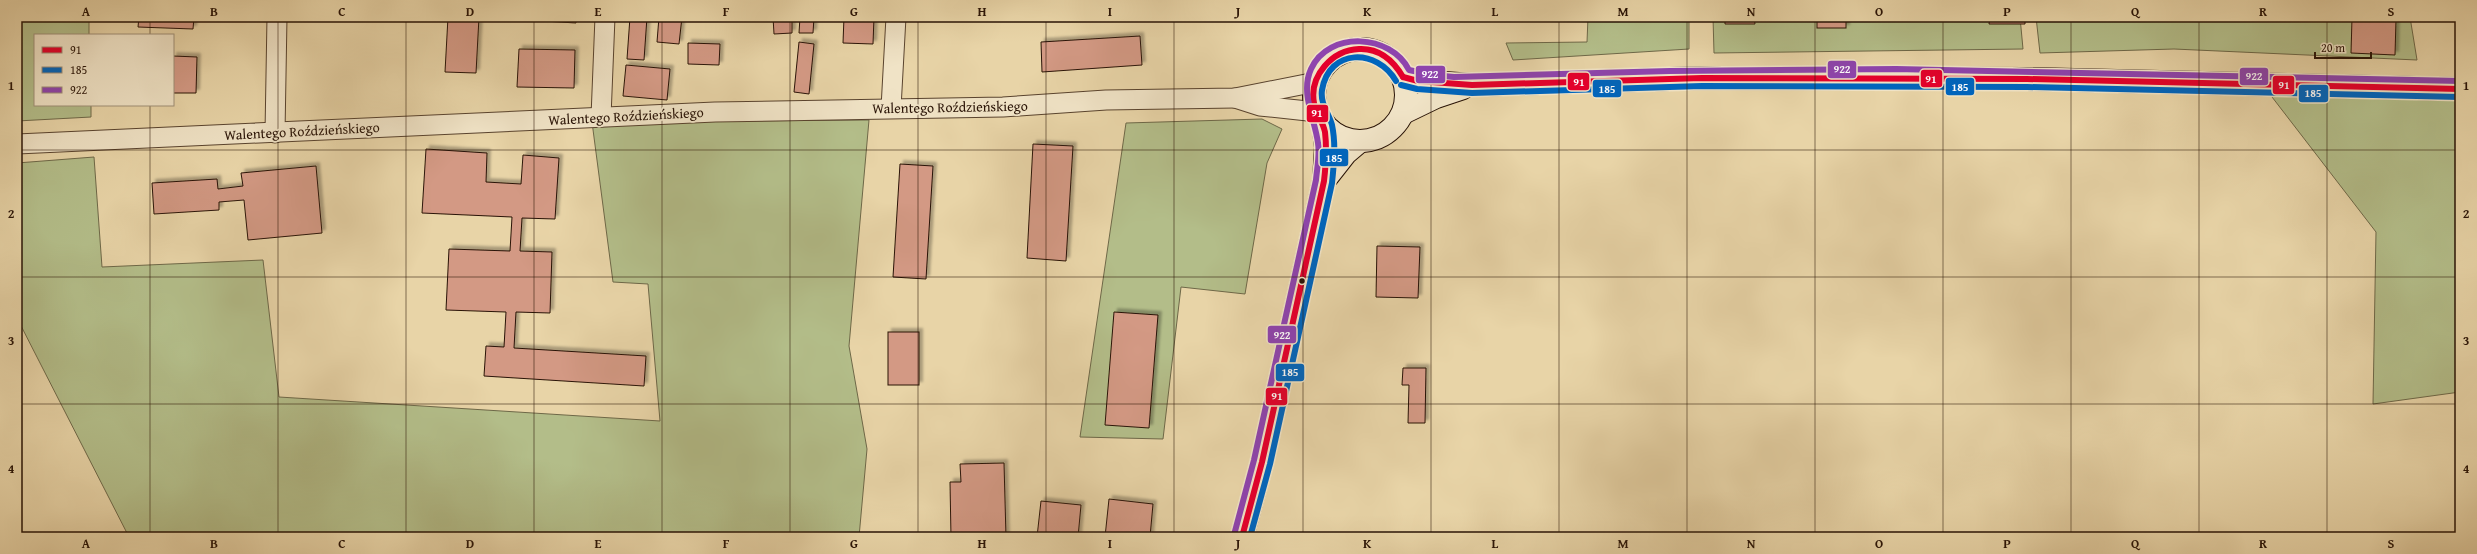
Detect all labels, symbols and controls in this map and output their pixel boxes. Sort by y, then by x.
text: A [82,2,91,21]
text: B [210,2,218,21]
text: C [338,2,346,21]
text: D [466,2,474,21]
text: E [595,2,602,21]
text: F [723,2,730,21]
text: G [850,2,858,21]
text: H [977,2,987,21]
text: I [1108,2,1112,21]
text: J [1234,2,1241,21]
text: K [1363,2,1372,21]
text: L [1492,2,1499,21]
text: M [1617,2,1629,21]
text: N [1747,2,1756,21]
text: O [1875,2,1883,21]
text: P [2003,2,2011,21]
text: Q [2131,2,2141,21]
text: R [2259,2,2268,21]
text: S [2388,2,2395,21]
legend [34,34,174,106]
scale bar [2315,34,2371,60]
text: 20 m [2321,39,2345,56]
text: 91 [70,41,82,58]
line badge: 922 [1827,60,1857,79]
text: 185 [70,61,88,78]
text: 922 [1833,61,1851,77]
line badge: 922 [1415,65,1446,84]
text: 922 [1421,66,1439,82]
line badge: 922 [2239,67,2269,86]
text: 922 [2245,68,2263,84]
line badge: 91 [1920,69,1943,88]
text: 91 [1925,71,1937,87]
line badge: 91 [1567,72,1590,91]
text: 91 [1573,74,1585,90]
line badge: 91 [2272,75,2295,95]
text: 1 [8,76,14,95]
text: 1 [2463,76,2469,95]
line badge: 185 [1945,77,1975,96]
text: 91 [2278,77,2290,93]
line badge: 185 [1592,79,1622,98]
text: 185 [1951,79,1969,95]
text: 922 [70,81,88,98]
text: 185 [1598,81,1616,97]
line badge: 185 [2298,84,2329,103]
text: 185 [2304,85,2322,101]
street label: Walentego Roździeńskiego [872,96,1028,118]
street label: Walentego Roździeńskiego [548,102,704,130]
line badge: 91 [1306,104,1329,123]
text: 91 [1311,105,1323,121]
street label: Walentego Roździeńskiego [224,117,380,145]
line badge: 185 [1319,148,1349,167]
text: 185 [1325,150,1343,166]
text: 2 [8,204,15,223]
text: 2 [2463,204,2470,223]
unlabelled marker [1297,276,1307,286]
line badge: 922 [1267,325,1297,344]
text: 922 [1273,327,1291,343]
text: 3 [8,331,14,350]
text: 3 [2463,331,2469,350]
line badge: 185 [1275,363,1305,382]
text: 185 [1281,364,1299,380]
line badge: 91 [1265,387,1288,406]
text: 91 [1271,388,1283,404]
text: 4 [8,459,15,478]
text: 4 [2463,459,2470,478]
text: A [82,534,91,553]
text: B [210,534,218,553]
text: C [338,534,346,553]
text: D [466,534,474,553]
text: E [595,534,602,553]
text: F [723,534,730,553]
text: G [850,534,858,553]
text: H [977,534,987,553]
text: I [1108,534,1112,553]
text: J [1234,534,1241,553]
text: K [1363,534,1372,553]
text: L [1492,534,1499,553]
text: M [1617,534,1629,553]
text: N [1747,534,1756,553]
text: O [1875,534,1883,553]
text: P [2003,534,2011,553]
text: Q [2131,534,2141,553]
text: R [2259,534,2268,553]
text: S [2388,534,2395,553]

